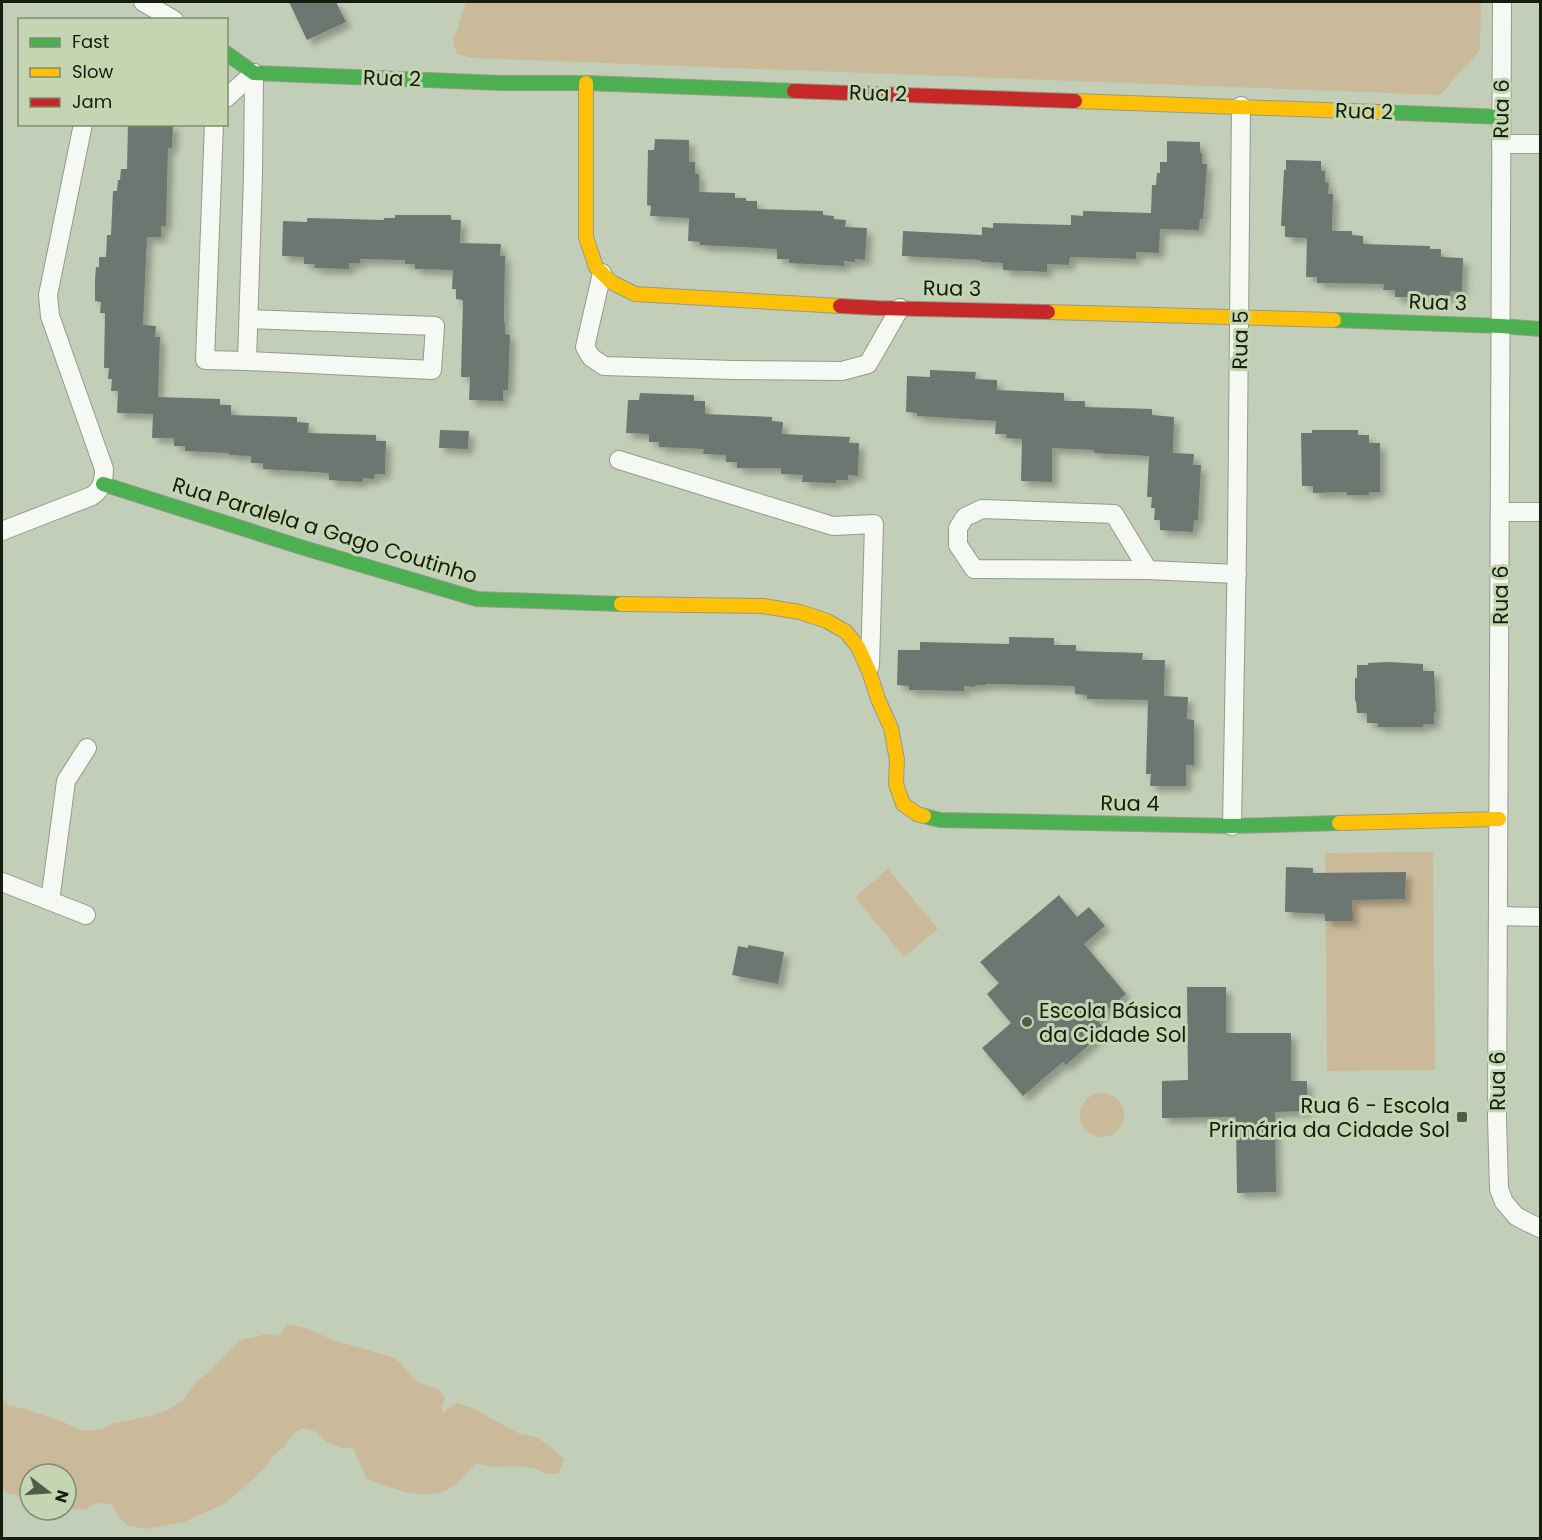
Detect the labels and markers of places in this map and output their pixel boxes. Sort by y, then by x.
place label: Escola Básica da Cidade Sol [1039,996,1187,1049]
marker: Escola Básica da Cidade Sol [1020,1015,1034,1029]
place label: Rua 6 - Escola Primária da Cidade Sol [1209,1091,1450,1144]
marker: Rua 6 - Escola Primária da Cidade Sol [1455,1110,1469,1124]

